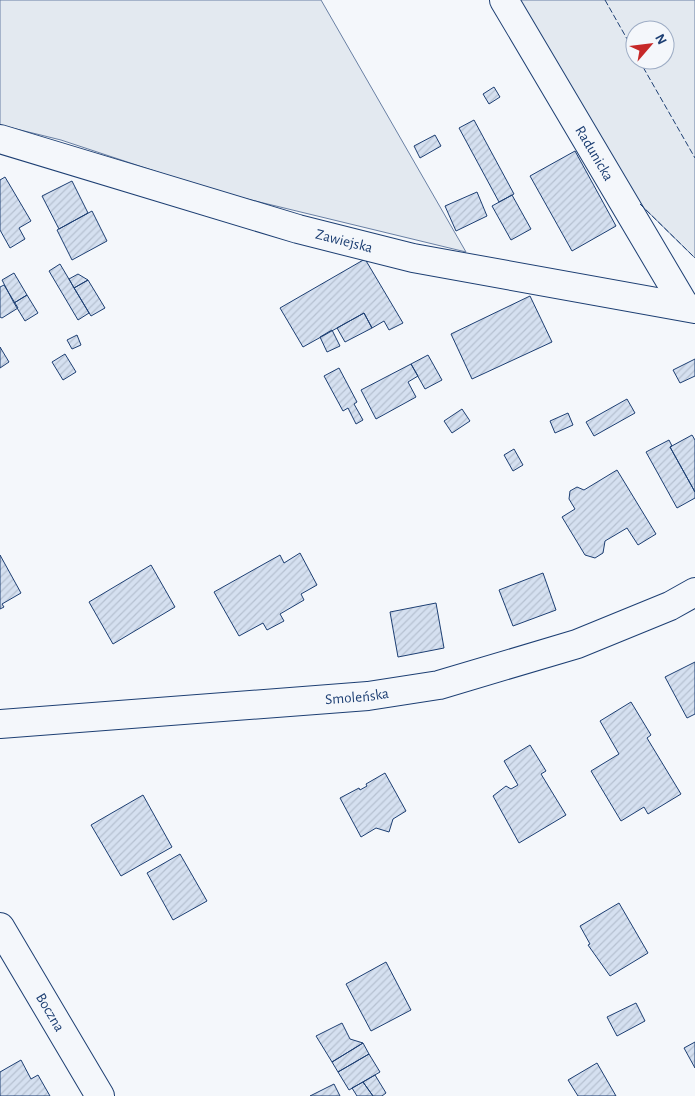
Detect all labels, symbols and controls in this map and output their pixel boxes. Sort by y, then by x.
north arrow [625,20,675,70]
text: N [652,32,669,47]
street label: Radunicka [572,123,616,184]
street label: Zawiejska [314,227,374,256]
street label: Smoleńska [325,686,390,707]
street label: Boczna [33,991,67,1034]

